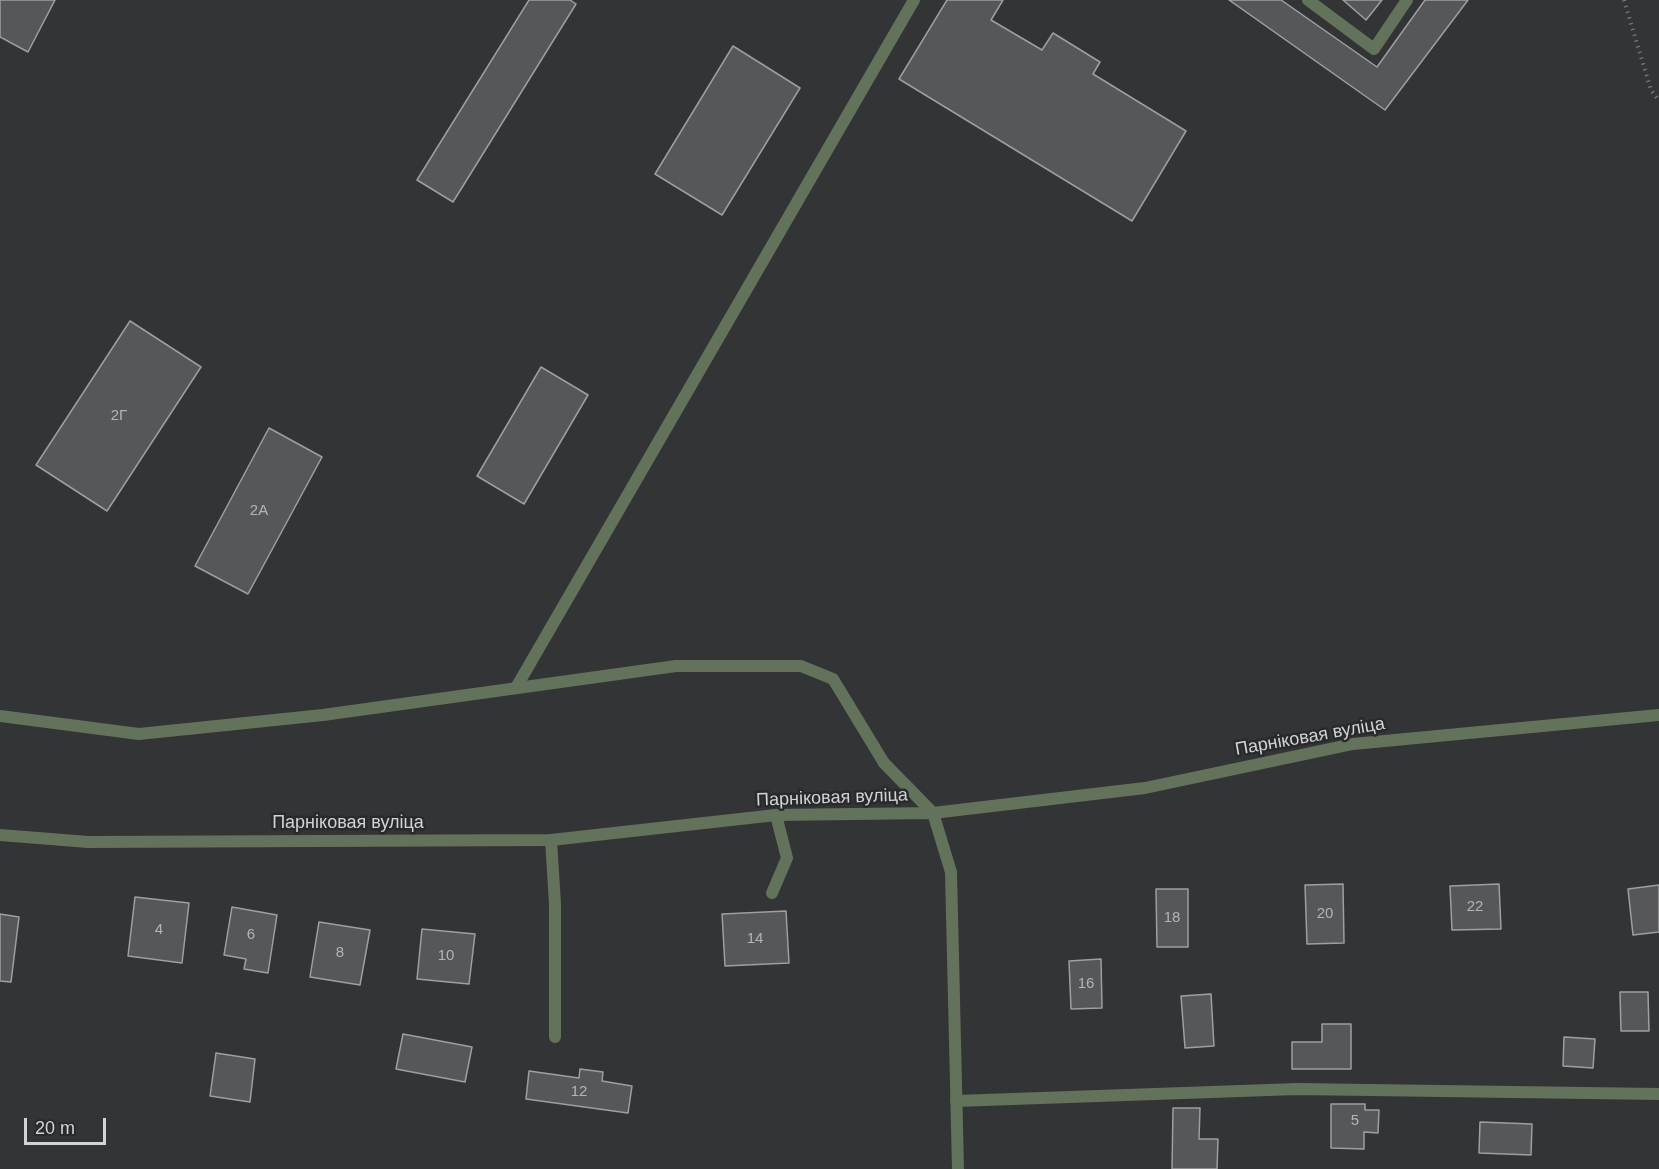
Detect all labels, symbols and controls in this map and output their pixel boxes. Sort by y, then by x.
house number: 2Г [111,407,127,425]
house number: 2А [250,502,268,520]
street label: Парніковая вуліца [1233,713,1387,761]
street label: Парніковая вуліца [756,785,908,811]
street label: Парніковая вуліца [272,812,424,834]
house number: 22 [1467,898,1483,916]
house number: 20 [1317,905,1333,923]
house number: 18 [1164,909,1180,927]
house number: 4 [155,921,163,939]
house number: 6 [247,926,255,944]
house number: 14 [747,930,763,948]
house number: 8 [336,944,344,962]
house number: 10 [438,947,454,965]
house number: 16 [1078,975,1094,993]
house number: 12 [571,1083,587,1101]
scale bar [27,1106,110,1144]
house number: 5 [1351,1112,1359,1130]
text: 20 m [35,1118,75,1138]

